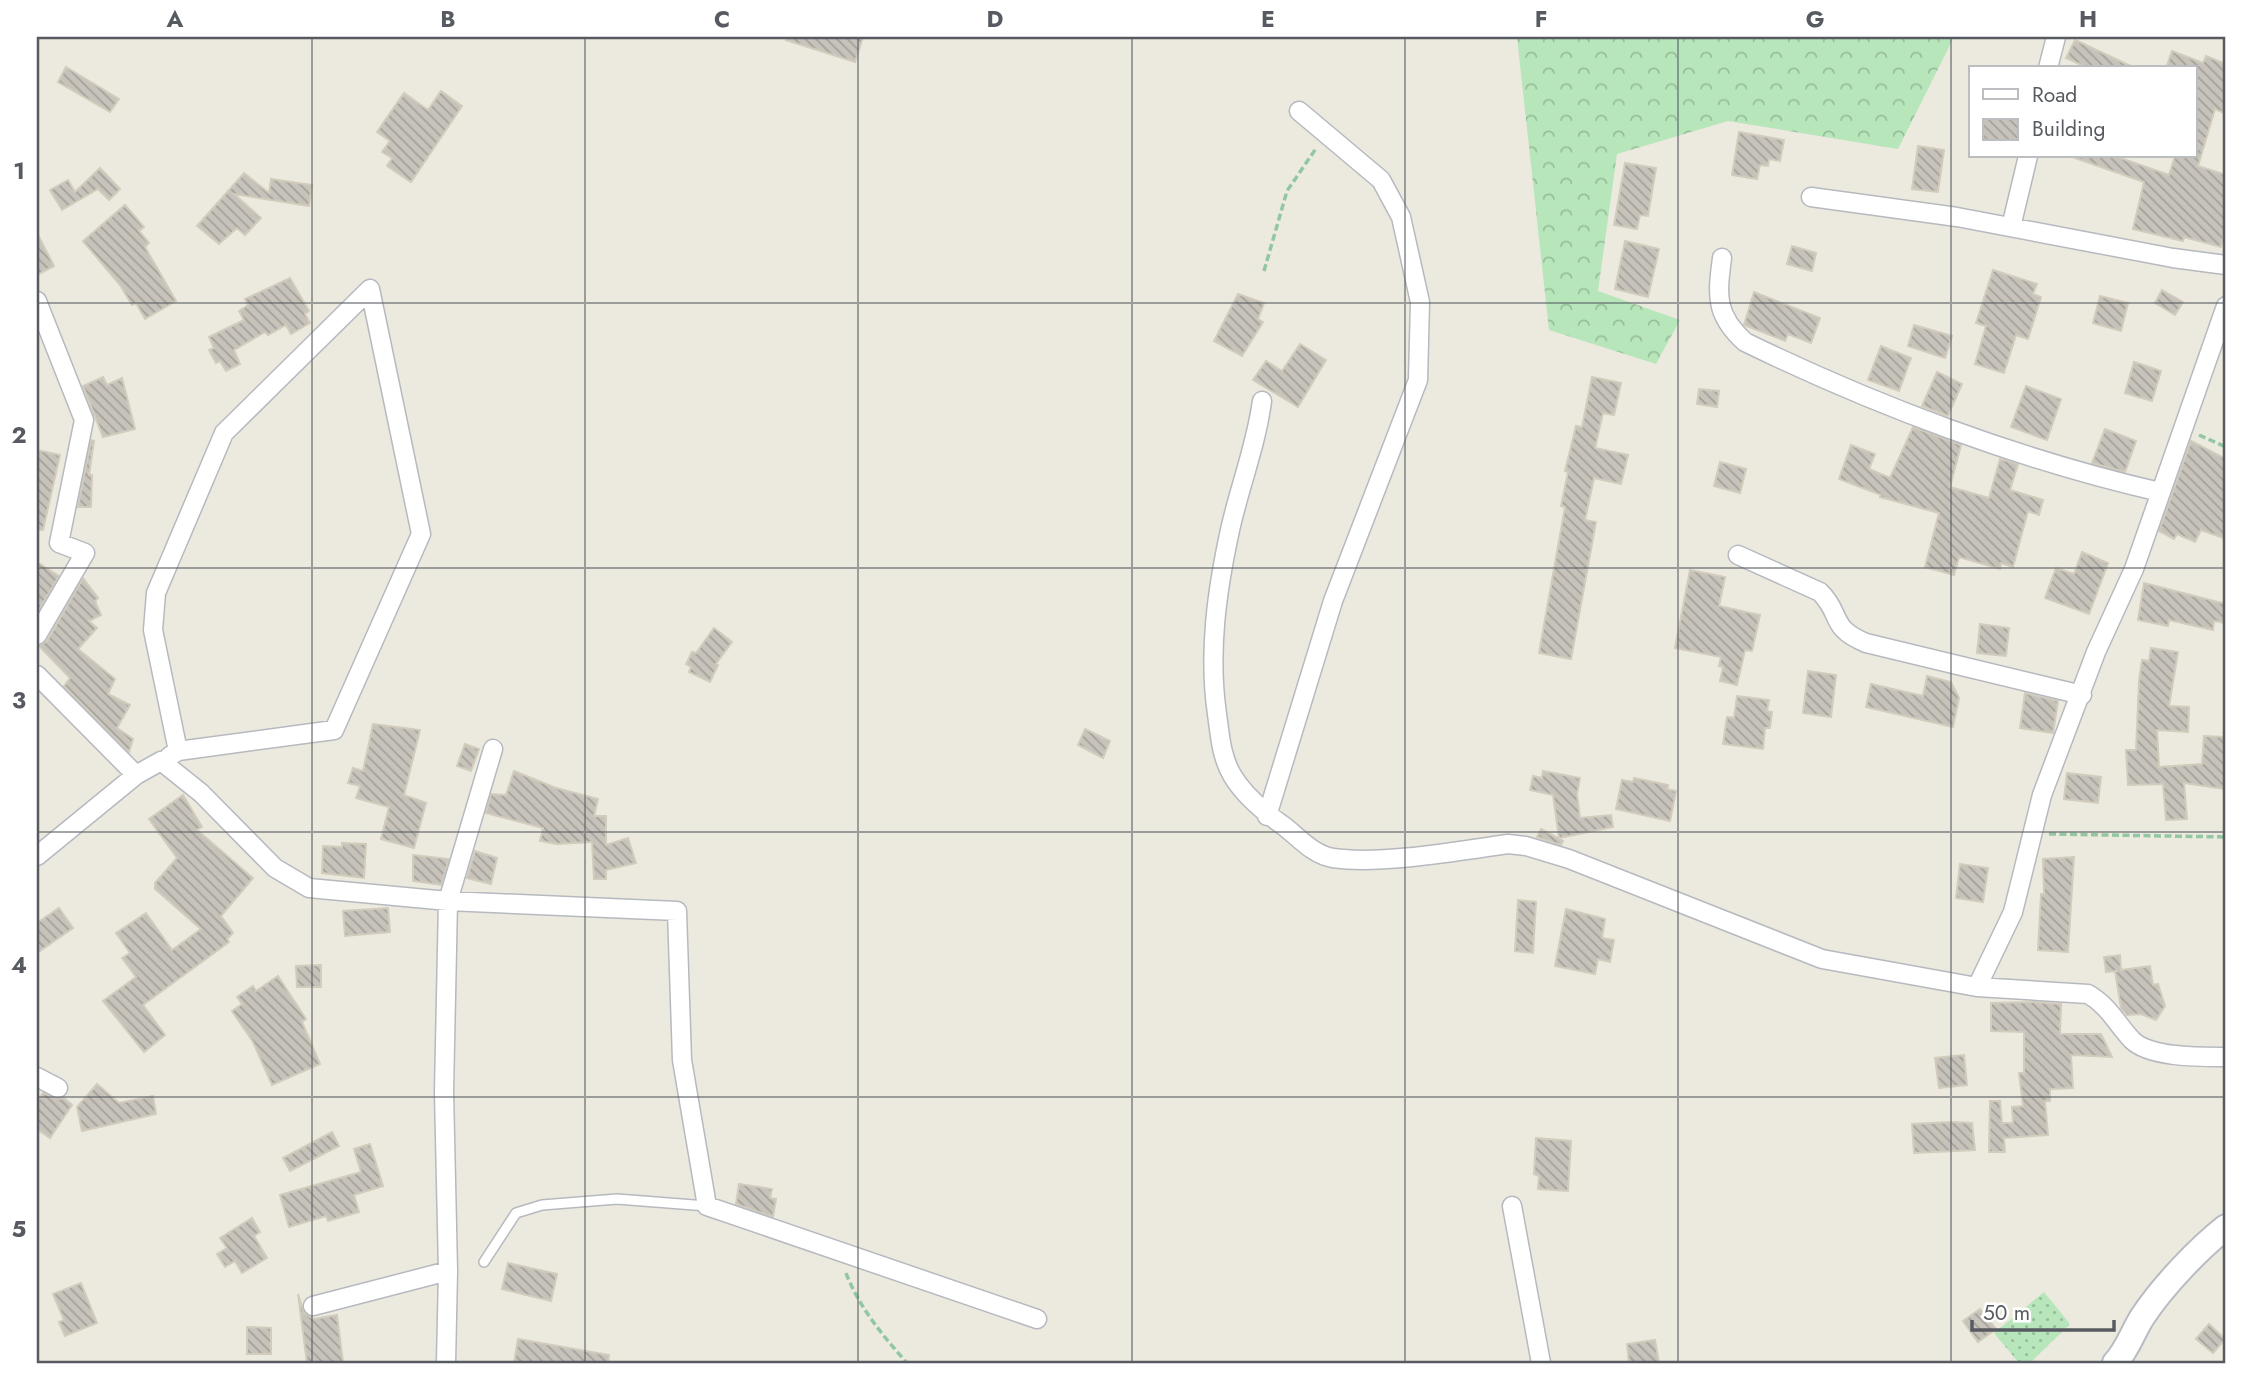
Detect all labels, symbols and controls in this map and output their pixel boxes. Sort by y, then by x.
text: A [166,2,184,36]
text: B [440,2,456,36]
text: C [714,2,730,36]
text: D [987,2,1004,36]
text: E [1261,2,1275,36]
text: F [1535,2,1547,36]
text: G [1806,2,1824,36]
text: H [2079,2,2097,36]
legend [1969,66,2196,158]
text: Road [2032,80,2077,110]
text: Building [2032,114,2105,144]
text: 1 [13,154,25,188]
text: 2 [11,418,27,452]
text: 3 [12,683,26,717]
text: 4 [11,948,27,982]
text: 5 [12,1212,26,1246]
scale bar [1972,1288,2114,1332]
text: 50 m [1983,1298,2030,1328]

